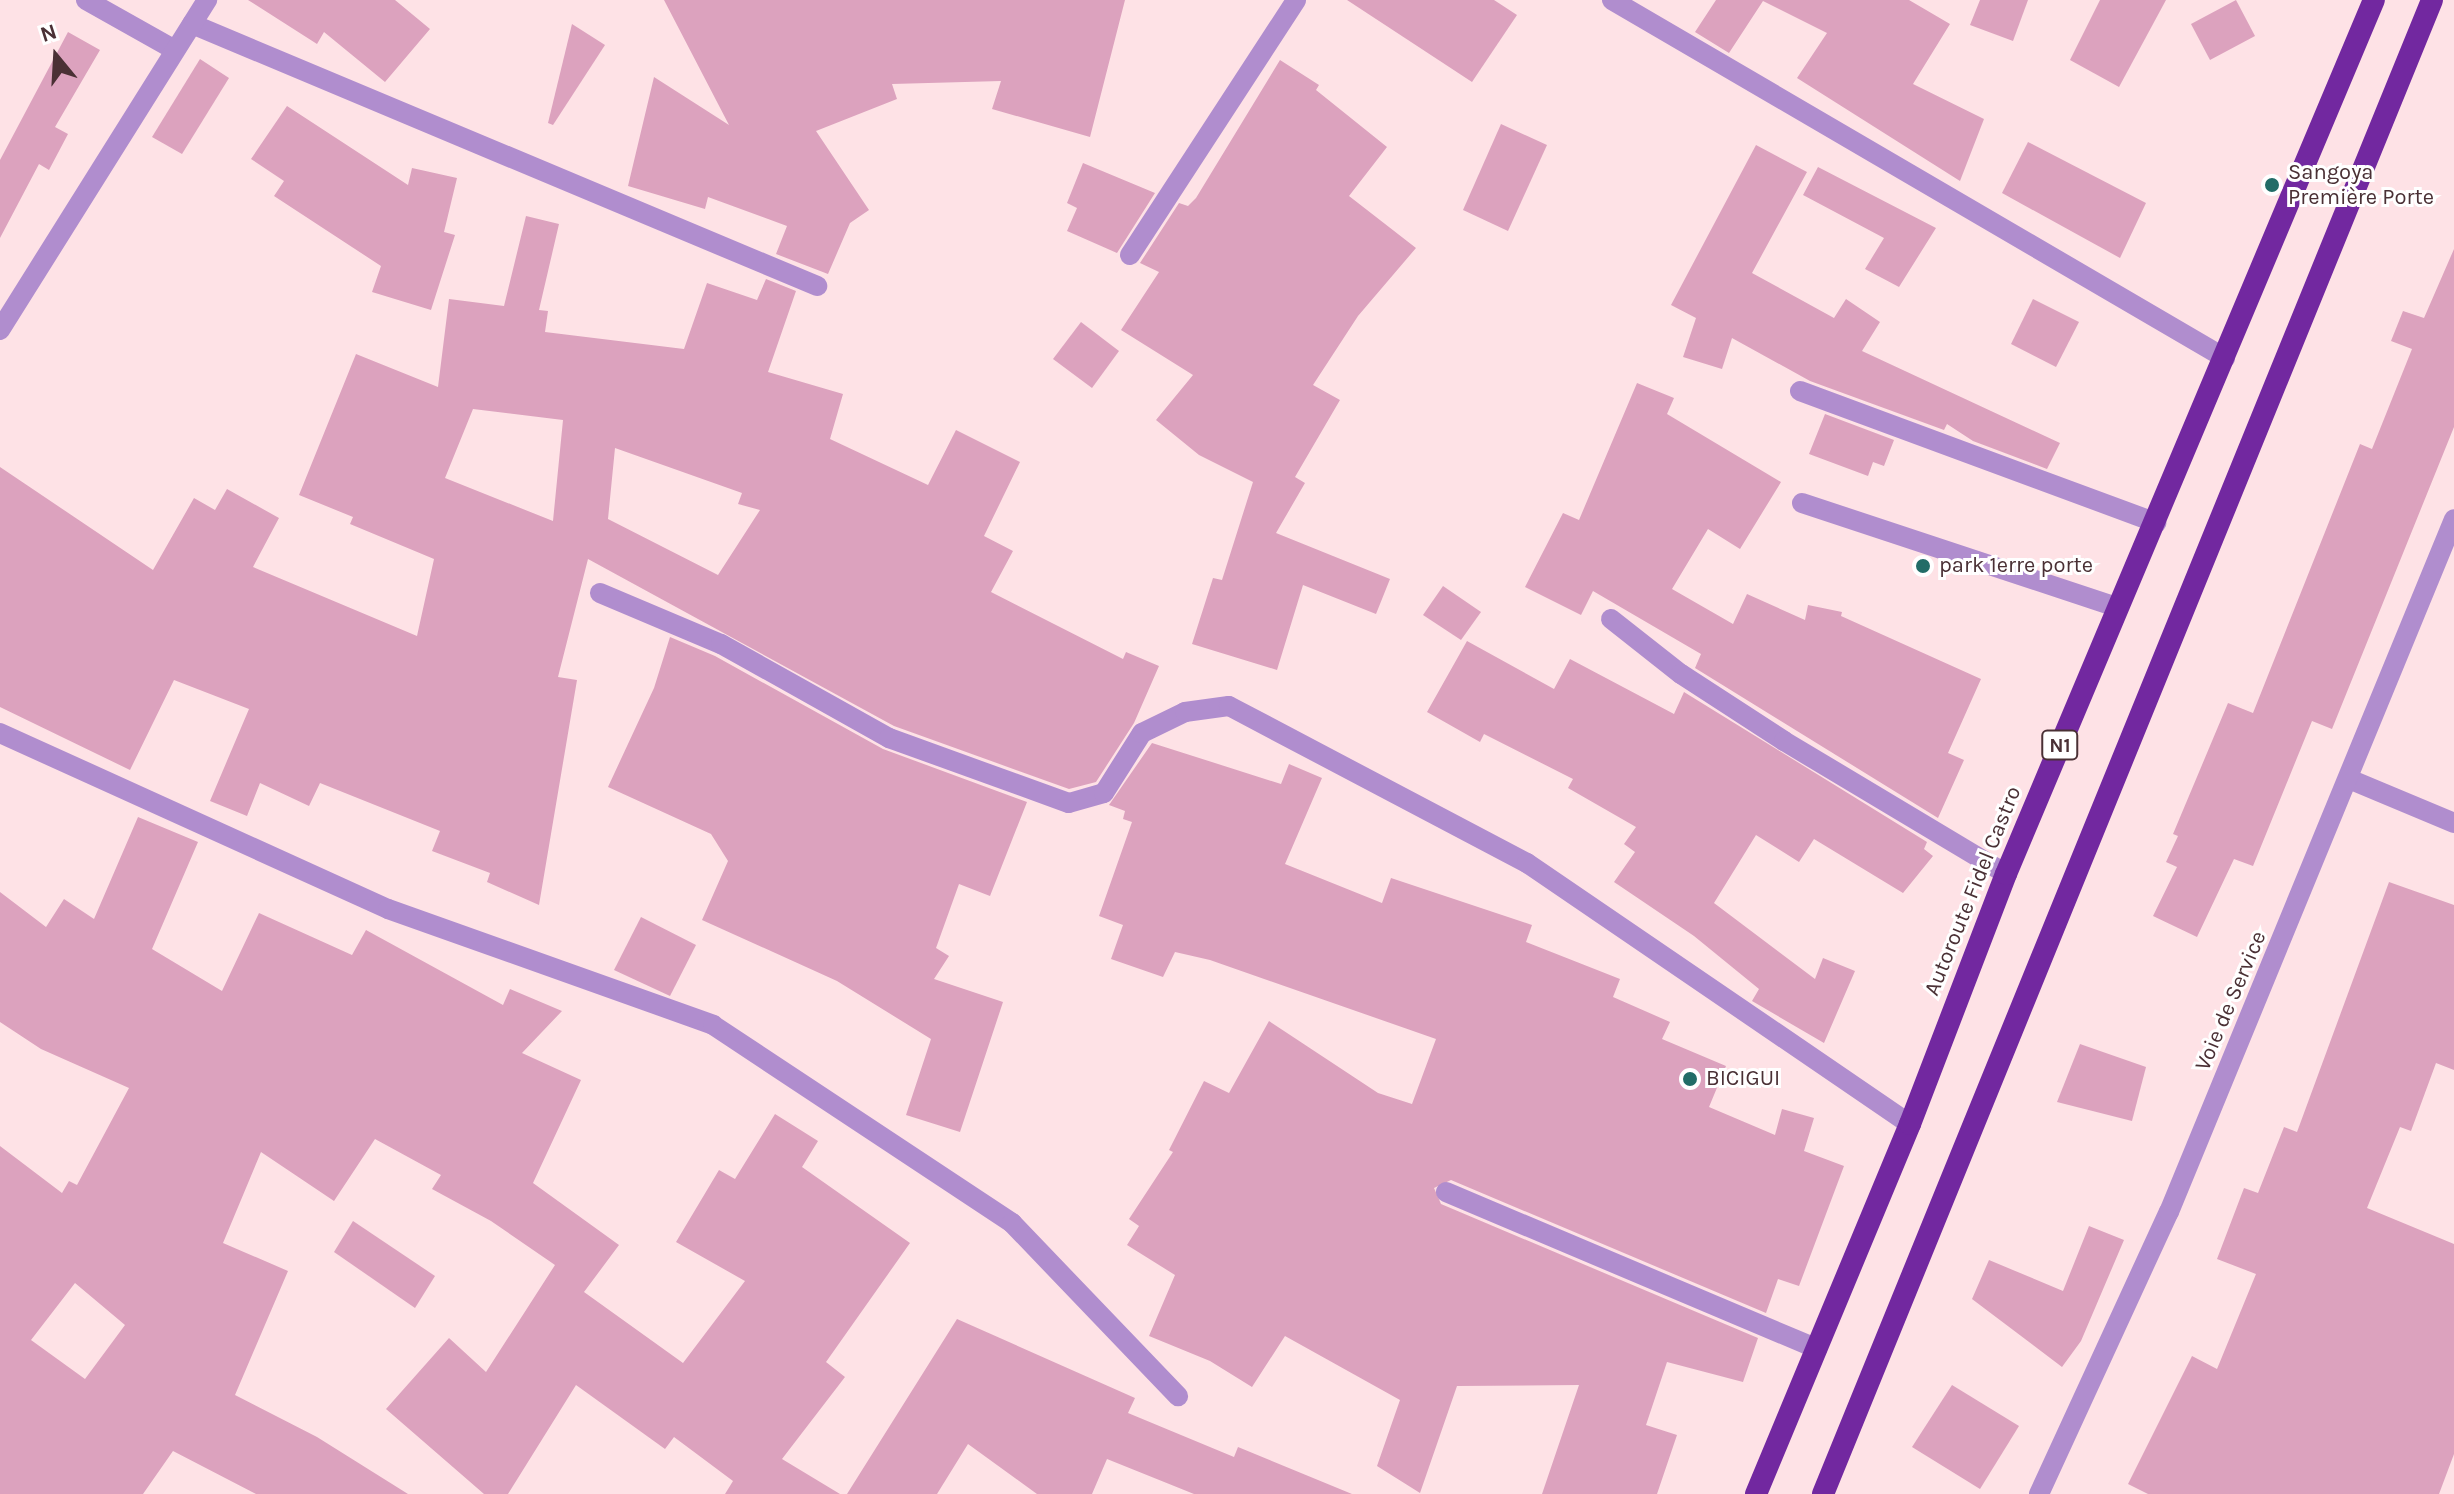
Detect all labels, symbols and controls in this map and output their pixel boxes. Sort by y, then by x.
north arrow [16,16,96,96]
text: N [37,18,60,48]
place label: Sangoya Première Porte [2288,159,2434,210]
marker: Sangoya Première Porte [2263,176,2281,194]
place label: park 1erre porte [1939,553,2093,579]
marker: park 1erre porte [1914,557,1932,575]
road number: N1 [2040,729,2080,761]
street label: Autoroute Fidel Castro [1919,782,2027,1000]
street label: Voie de Service [2190,927,2272,1075]
place label: BICIGUI [1706,1066,1780,1092]
marker: BICIGUI [1681,1070,1699,1088]

